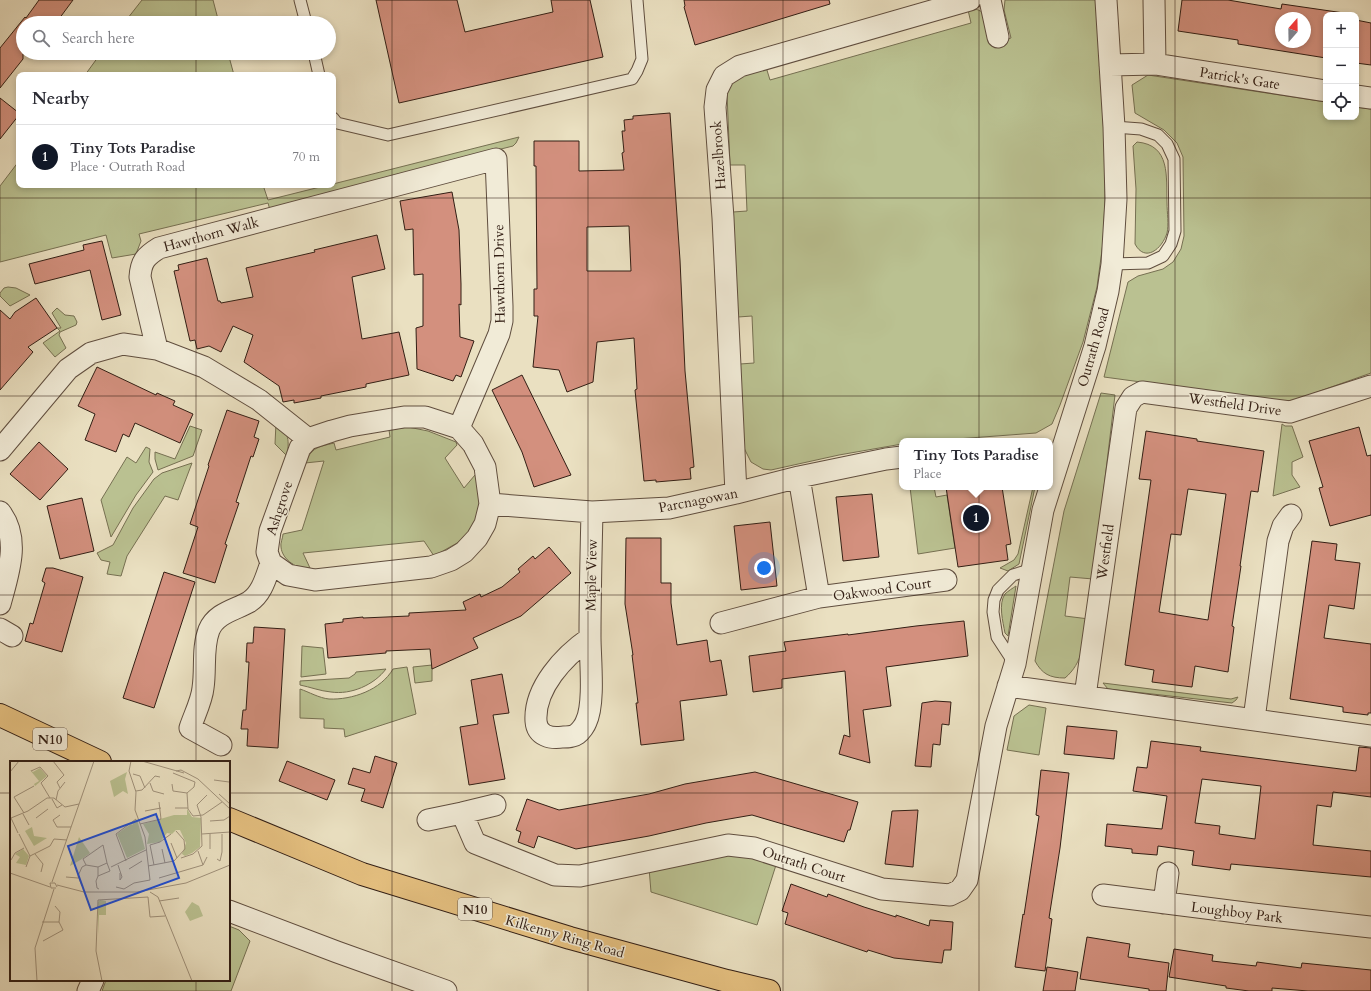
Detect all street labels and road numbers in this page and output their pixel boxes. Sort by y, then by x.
street label: Patrick's Gate [1198,63,1282,94]
street label: Hazelbrook [707,119,730,190]
street label: Hawthorn Walk [161,212,261,256]
street label: Hawthorn Drive [489,224,510,324]
street label: Outrath Road [1073,305,1114,389]
street label: Westfield Drive [1186,388,1283,420]
street label: Ashgrove [262,478,297,538]
street label: Parcnagowan [657,483,739,517]
street label: Westfield [1092,522,1119,582]
street label: Maple View [581,538,602,611]
street label: Oakwood Court [832,573,933,606]
road number: N10 [33,728,67,750]
street label: Outrath Court [760,842,849,887]
street label: Loughboy Park [1190,897,1284,928]
road number: N10 [458,898,492,920]
street label: Kilkenny Ring Road [503,910,627,963]

